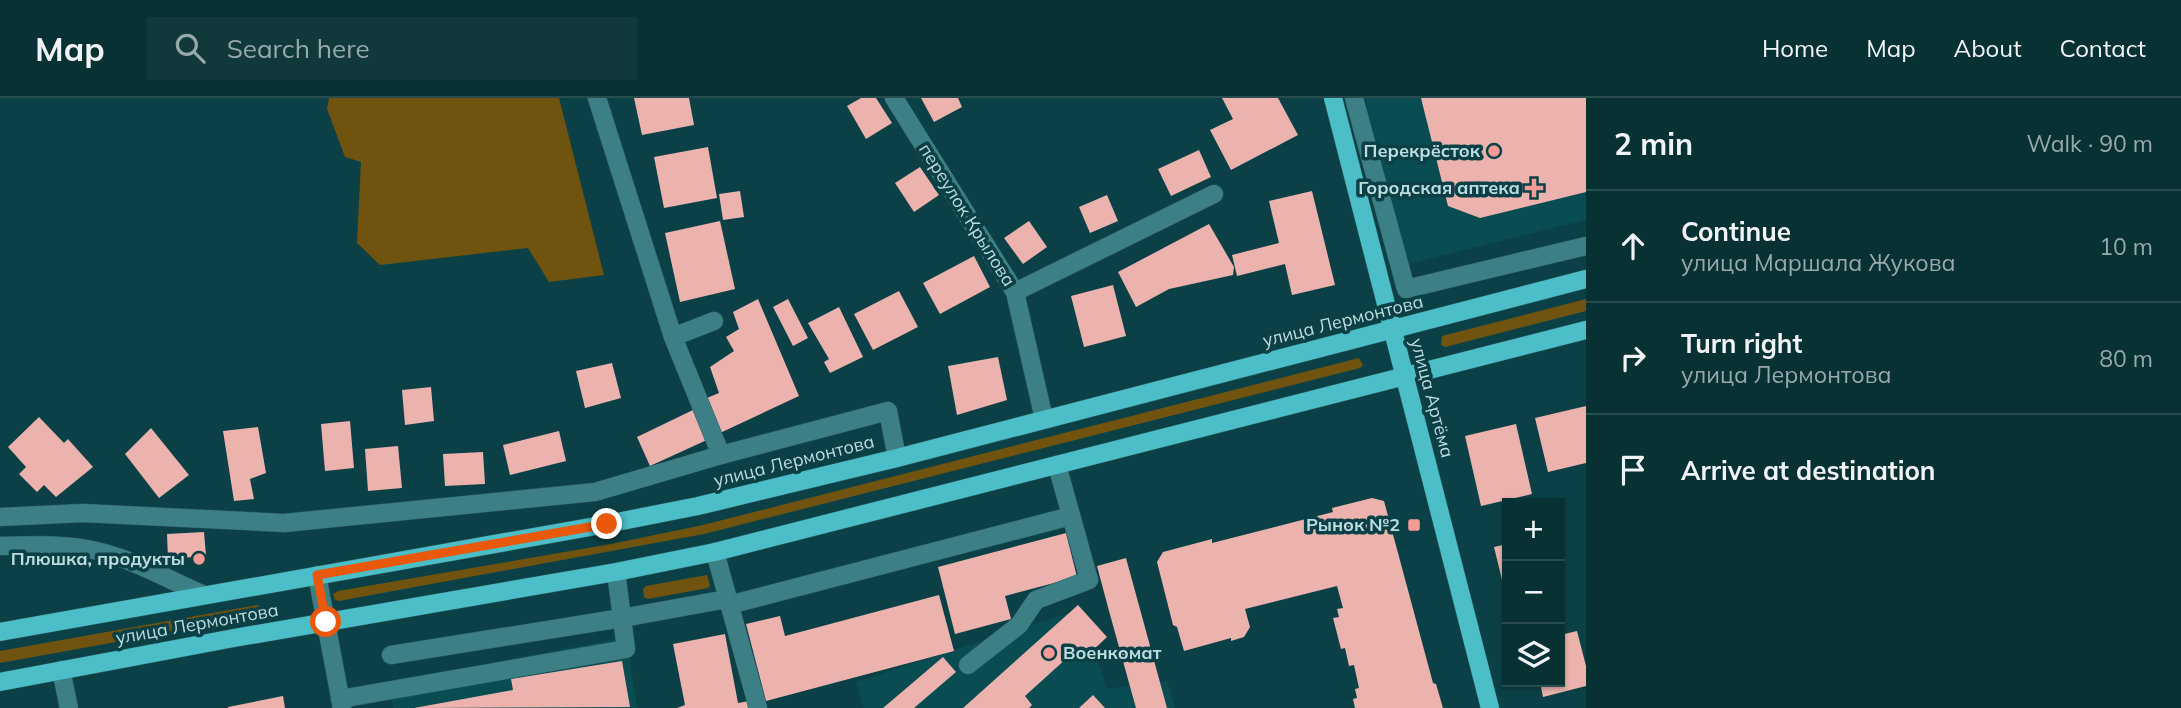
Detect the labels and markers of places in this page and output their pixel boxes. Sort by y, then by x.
place label: Перекрёсток [1364,139,1481,162]
marker: Перекрёсток [1486,143,1502,159]
place label: Городская аптека [1358,176,1520,199]
marker: Городская аптека [1526,180,1542,196]
place label: Рынок №2 [1306,513,1400,536]
marker: Рынок №2 [1406,517,1422,533]
place label: Плюшка, продукты [11,547,185,570]
marker: Плюшка, продукты [191,551,207,567]
place label: Военкомат [1063,641,1162,664]
marker: Военкомат [1041,645,1057,661]

